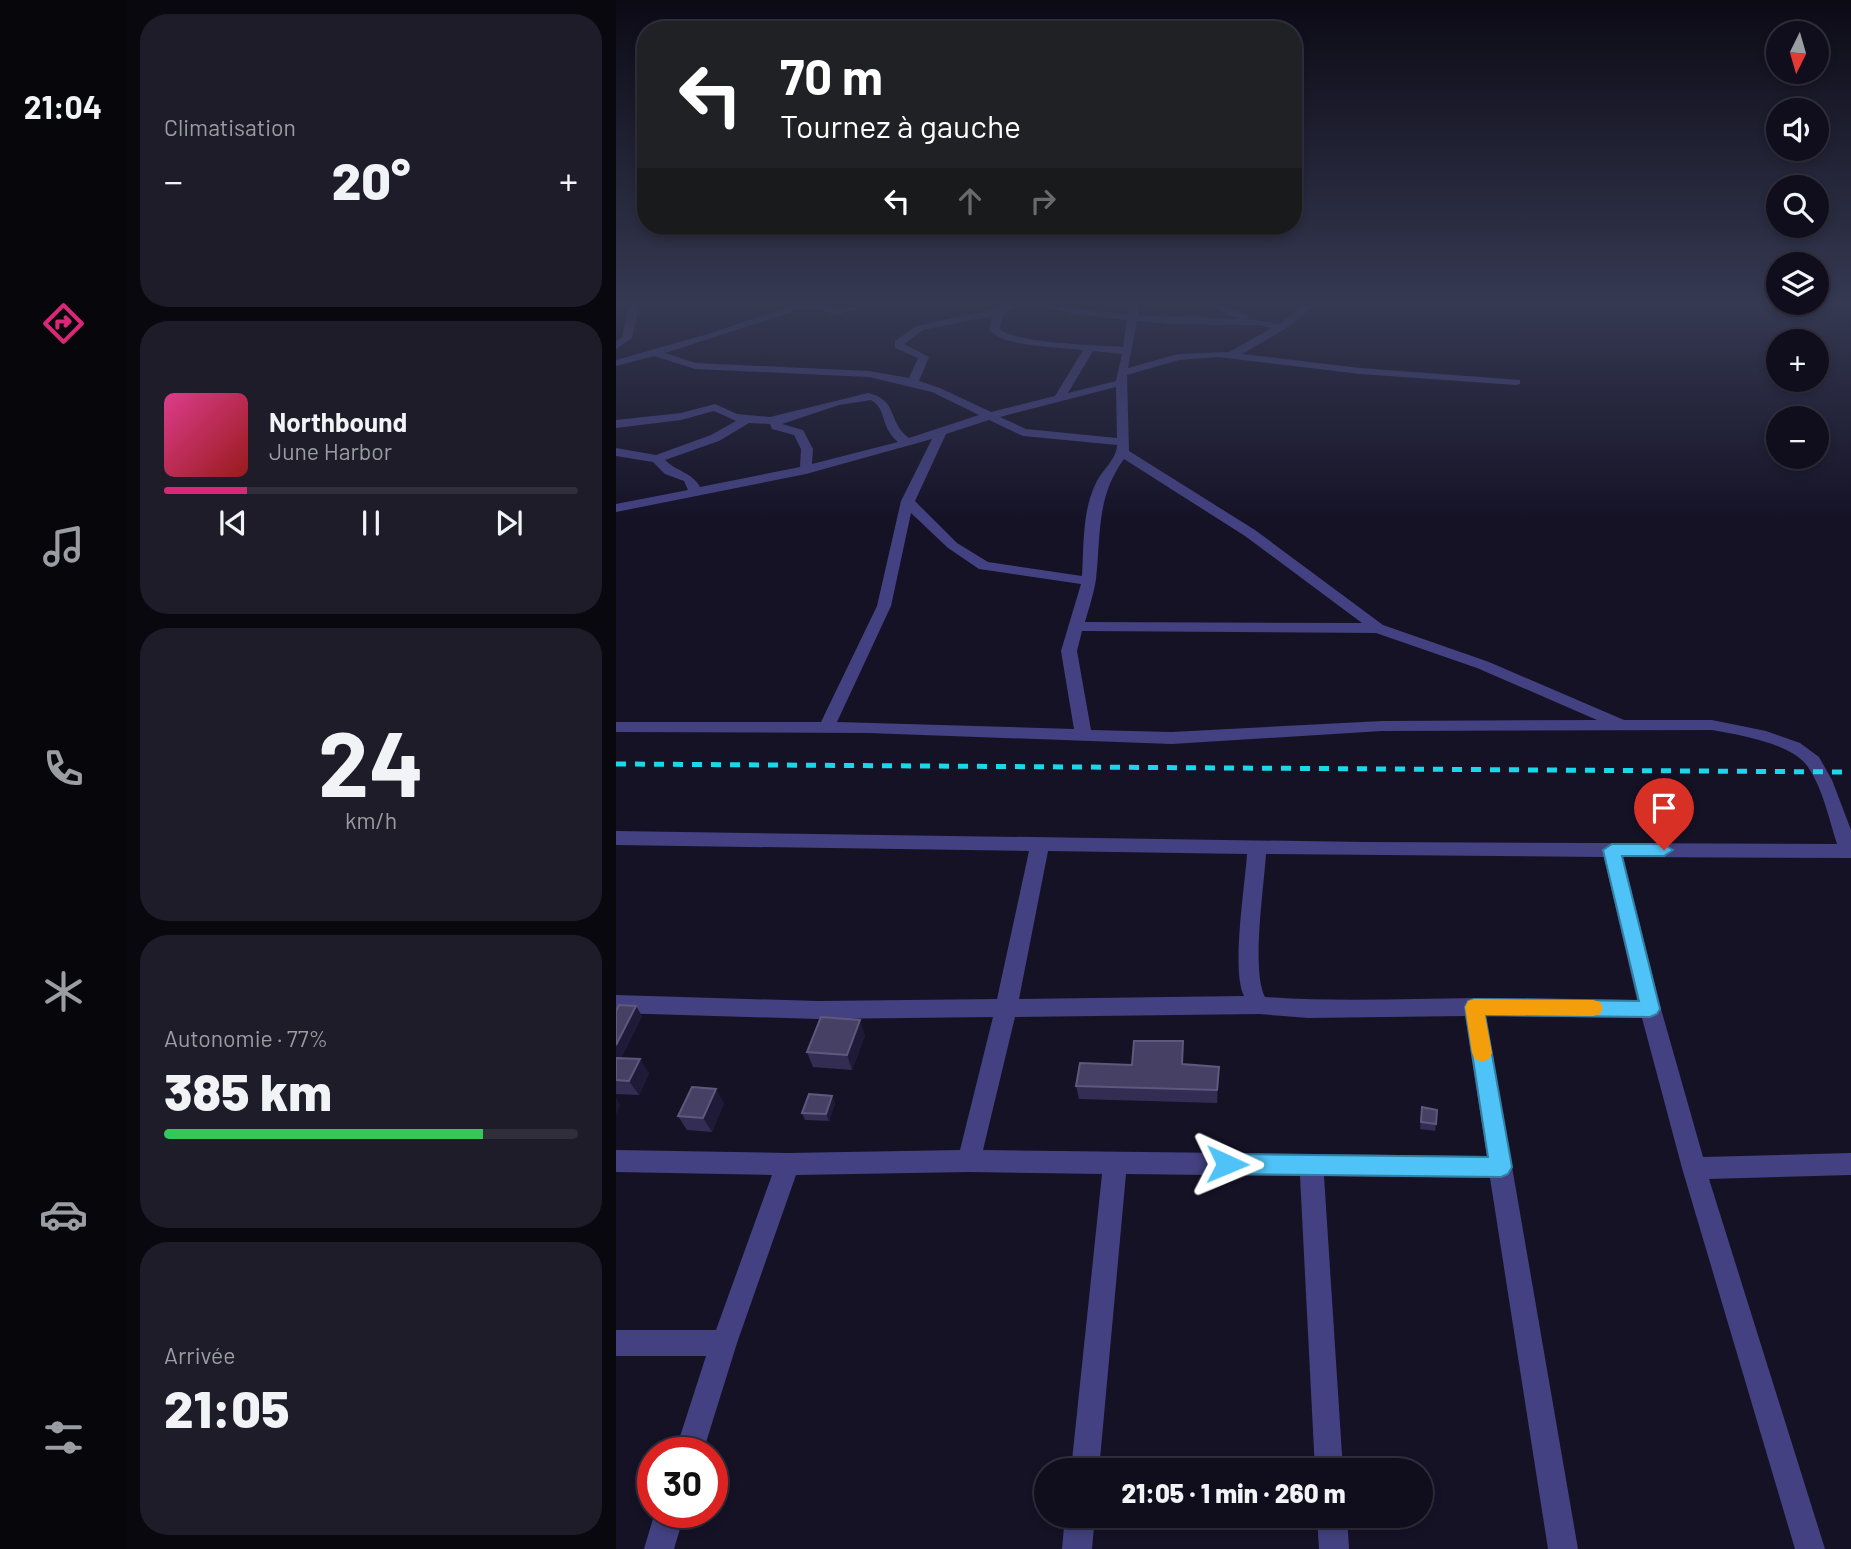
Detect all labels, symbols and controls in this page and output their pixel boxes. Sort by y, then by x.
north arrow [1766,21,1829,84]
map controls [1766,21,1829,469]
text: 70 m [780,46,883,105]
icon: left [665,49,756,140]
text: 21:04 [24,87,102,125]
button: sound [1766,98,1829,161]
text: Tournez à gauche [780,106,1021,144]
text: Climatisation [164,113,296,141]
text: 20° [332,148,410,210]
text: − [164,157,183,203]
text: + [559,157,578,203]
button: search [1766,175,1829,238]
icon: left [878,182,916,220]
icon: ahead [951,182,989,220]
icon: right [1024,182,1062,220]
button: layers [1766,252,1829,315]
icon: directions [39,299,88,348]
button: + [1766,329,1829,392]
text: Northbound [269,406,407,437]
button: − [1766,406,1829,469]
text: June Harbor [269,437,392,465]
icon: previous [214,504,252,542]
icon: pause [352,504,390,542]
icon: next [490,504,528,542]
icon: music [39,522,88,571]
text: 24 [318,706,424,815]
icon: phone [39,744,88,793]
pin [1634,778,1694,850]
icon: arrive [1645,789,1683,827]
text: km/h [345,806,397,834]
icon: climate [39,967,88,1016]
text: Autonomie · 77% [164,1024,328,1052]
text: 385 km [164,1059,332,1121]
position arrow [1190,1127,1264,1201]
icon: car [39,1190,88,1239]
text: Arrivée [164,1341,236,1369]
text: 21:05 [164,1376,289,1438]
icon: filters [39,1413,88,1462]
speed limit sign: 30 [637,1437,728,1528]
text: 21:05 · 1 min · 260 m [1121,1477,1346,1508]

